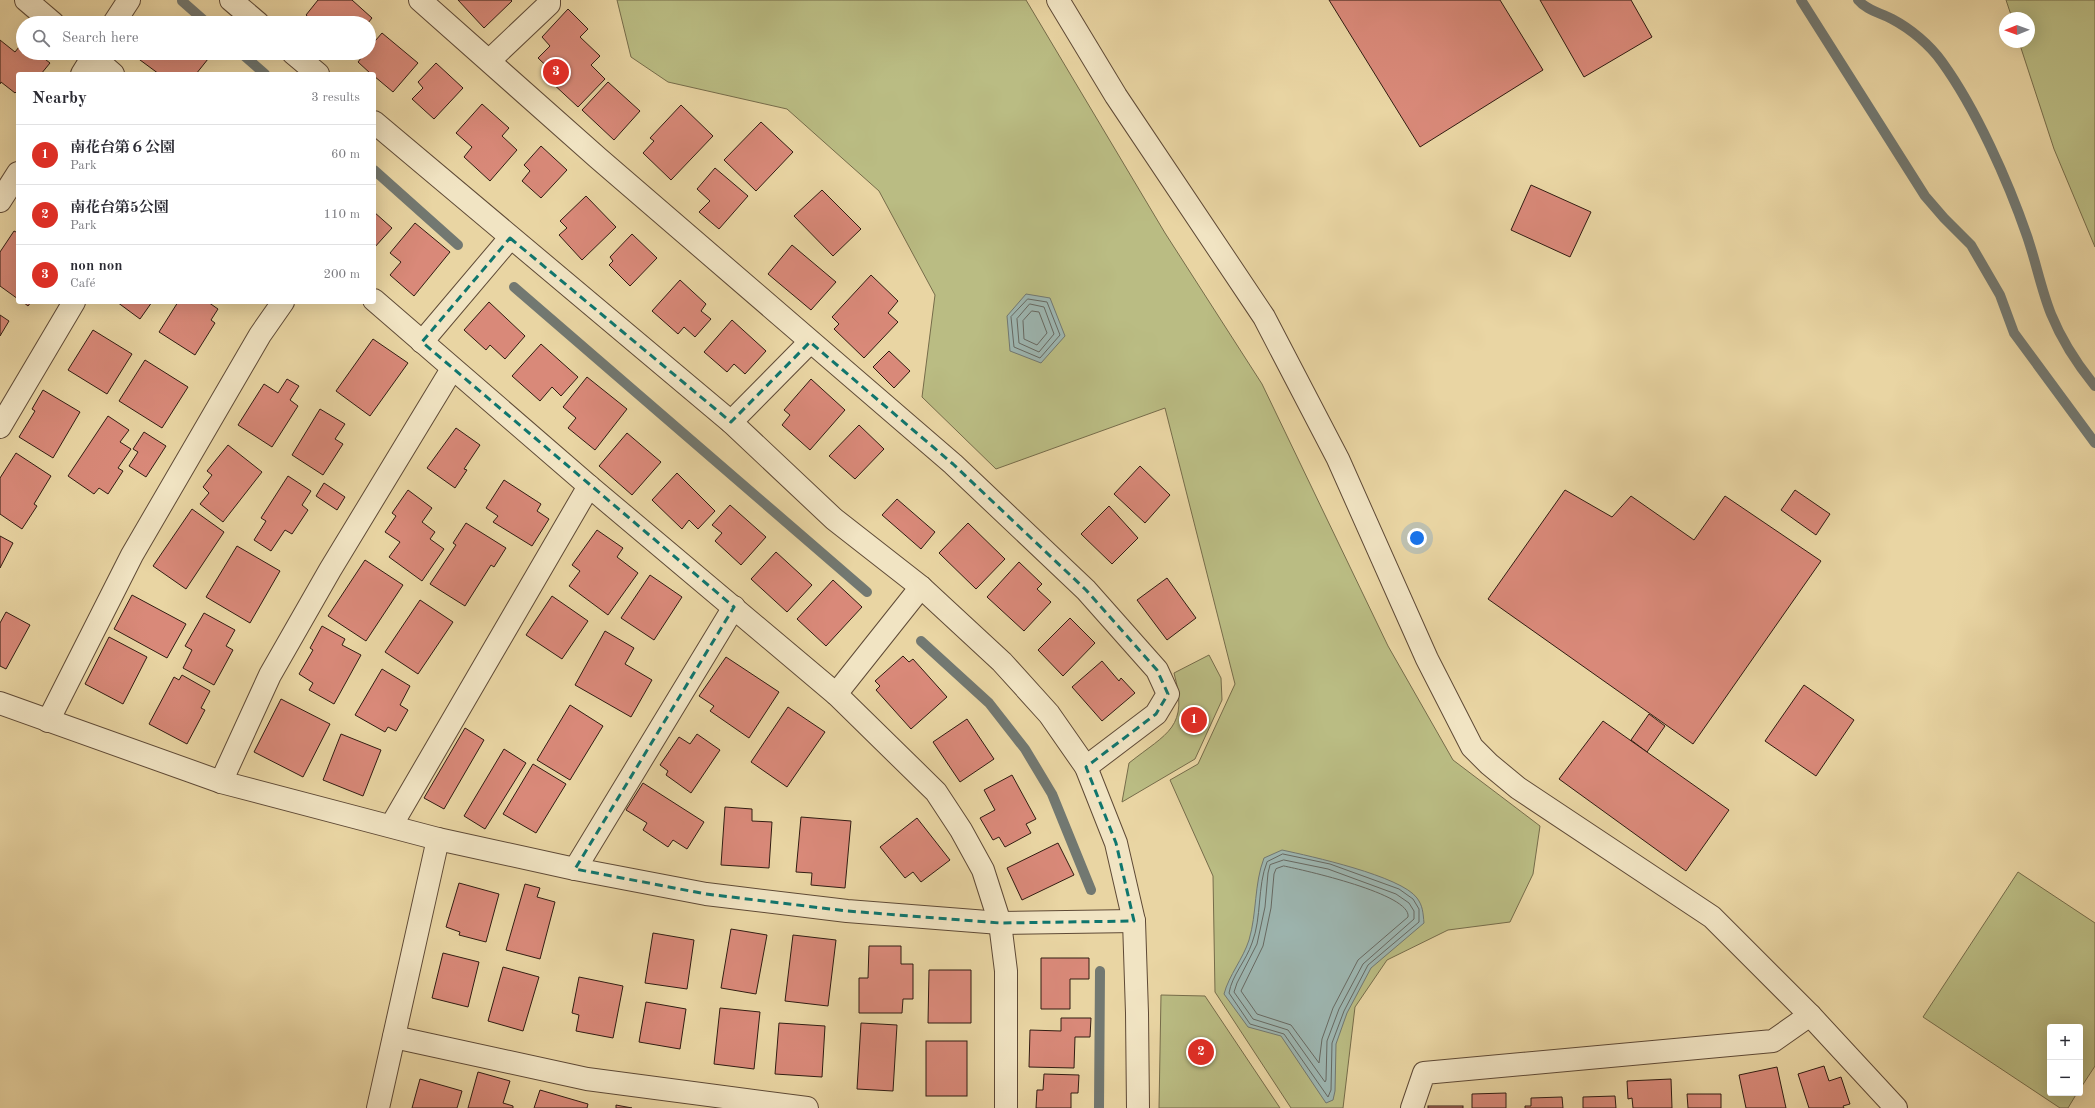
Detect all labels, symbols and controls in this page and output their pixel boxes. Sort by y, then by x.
north arrow [1999,12,2035,48]
search box [16,16,376,60]
icon: search [30,27,52,49]
text: Search here [62,31,139,46]
pin: 3 [543,57,569,87]
text: Nearby [32,90,87,107]
text: 3 results [311,91,360,104]
text: 南花台第６公園 [70,141,175,156]
text: 1 [41,148,49,161]
text: 60 m [331,148,360,161]
text: Park [70,159,97,172]
text: 南花台第5公園 [70,201,169,216]
text: 2 [41,208,49,221]
text: 110 m [323,208,360,221]
text: Park [70,219,97,232]
text: non non [70,259,123,274]
text: 3 [41,268,49,281]
text: 200 m [323,268,360,281]
text: Café [70,277,95,290]
your location [1407,528,1427,548]
pin: 1 [1181,705,1207,735]
map controls [2047,1024,2083,1096]
button: + [2047,1024,2083,1060]
pin: 2 [1188,1037,1214,1067]
button: − [2047,1060,2083,1096]

